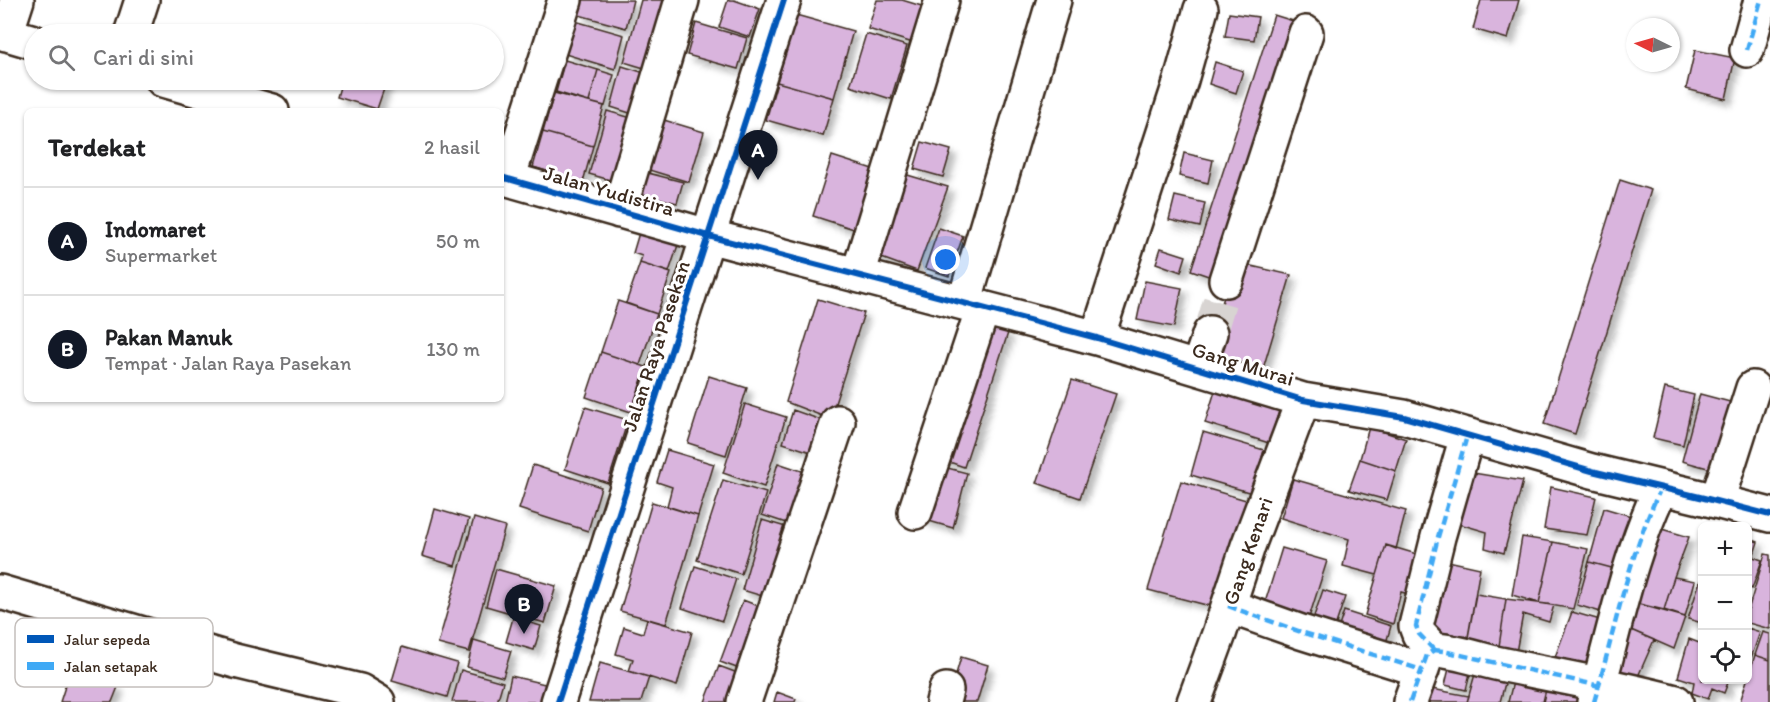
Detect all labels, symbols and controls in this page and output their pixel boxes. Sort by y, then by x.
north arrow [1626,18,1680,72]
search box [24,24,504,90]
icon: search [45,41,78,74]
text: Cari di sini [93,44,194,71]
pin: A [738,130,777,180]
text: Terdekat [48,131,146,163]
text: 2 hasil [424,135,480,159]
street label: Jalan Yudistira [541,160,678,221]
text: Indomaret [105,216,206,243]
text: A [61,229,74,253]
text: 50 m [436,229,480,253]
text: Supermarket [105,243,217,267]
your location [931,245,960,274]
street label: Jalan Raya Pasekan [616,257,695,434]
text: Pakan Manuk [105,324,232,351]
street label: Gang Murai [1189,336,1297,391]
text: B [61,337,74,361]
text: 130 m [426,337,480,361]
text: Tempat · Jalan Raya Pasekan [105,351,351,375]
street label: Gang Kenari [1217,494,1278,608]
map controls [1698,522,1752,684]
button: + [1698,522,1752,576]
button: − [1698,576,1752,630]
pin: B [504,584,544,634]
legend [15,618,213,687]
text: Jalur sepeda [64,630,150,649]
button: locate [1698,630,1752,684]
text: Jalan setapak [64,657,158,676]

